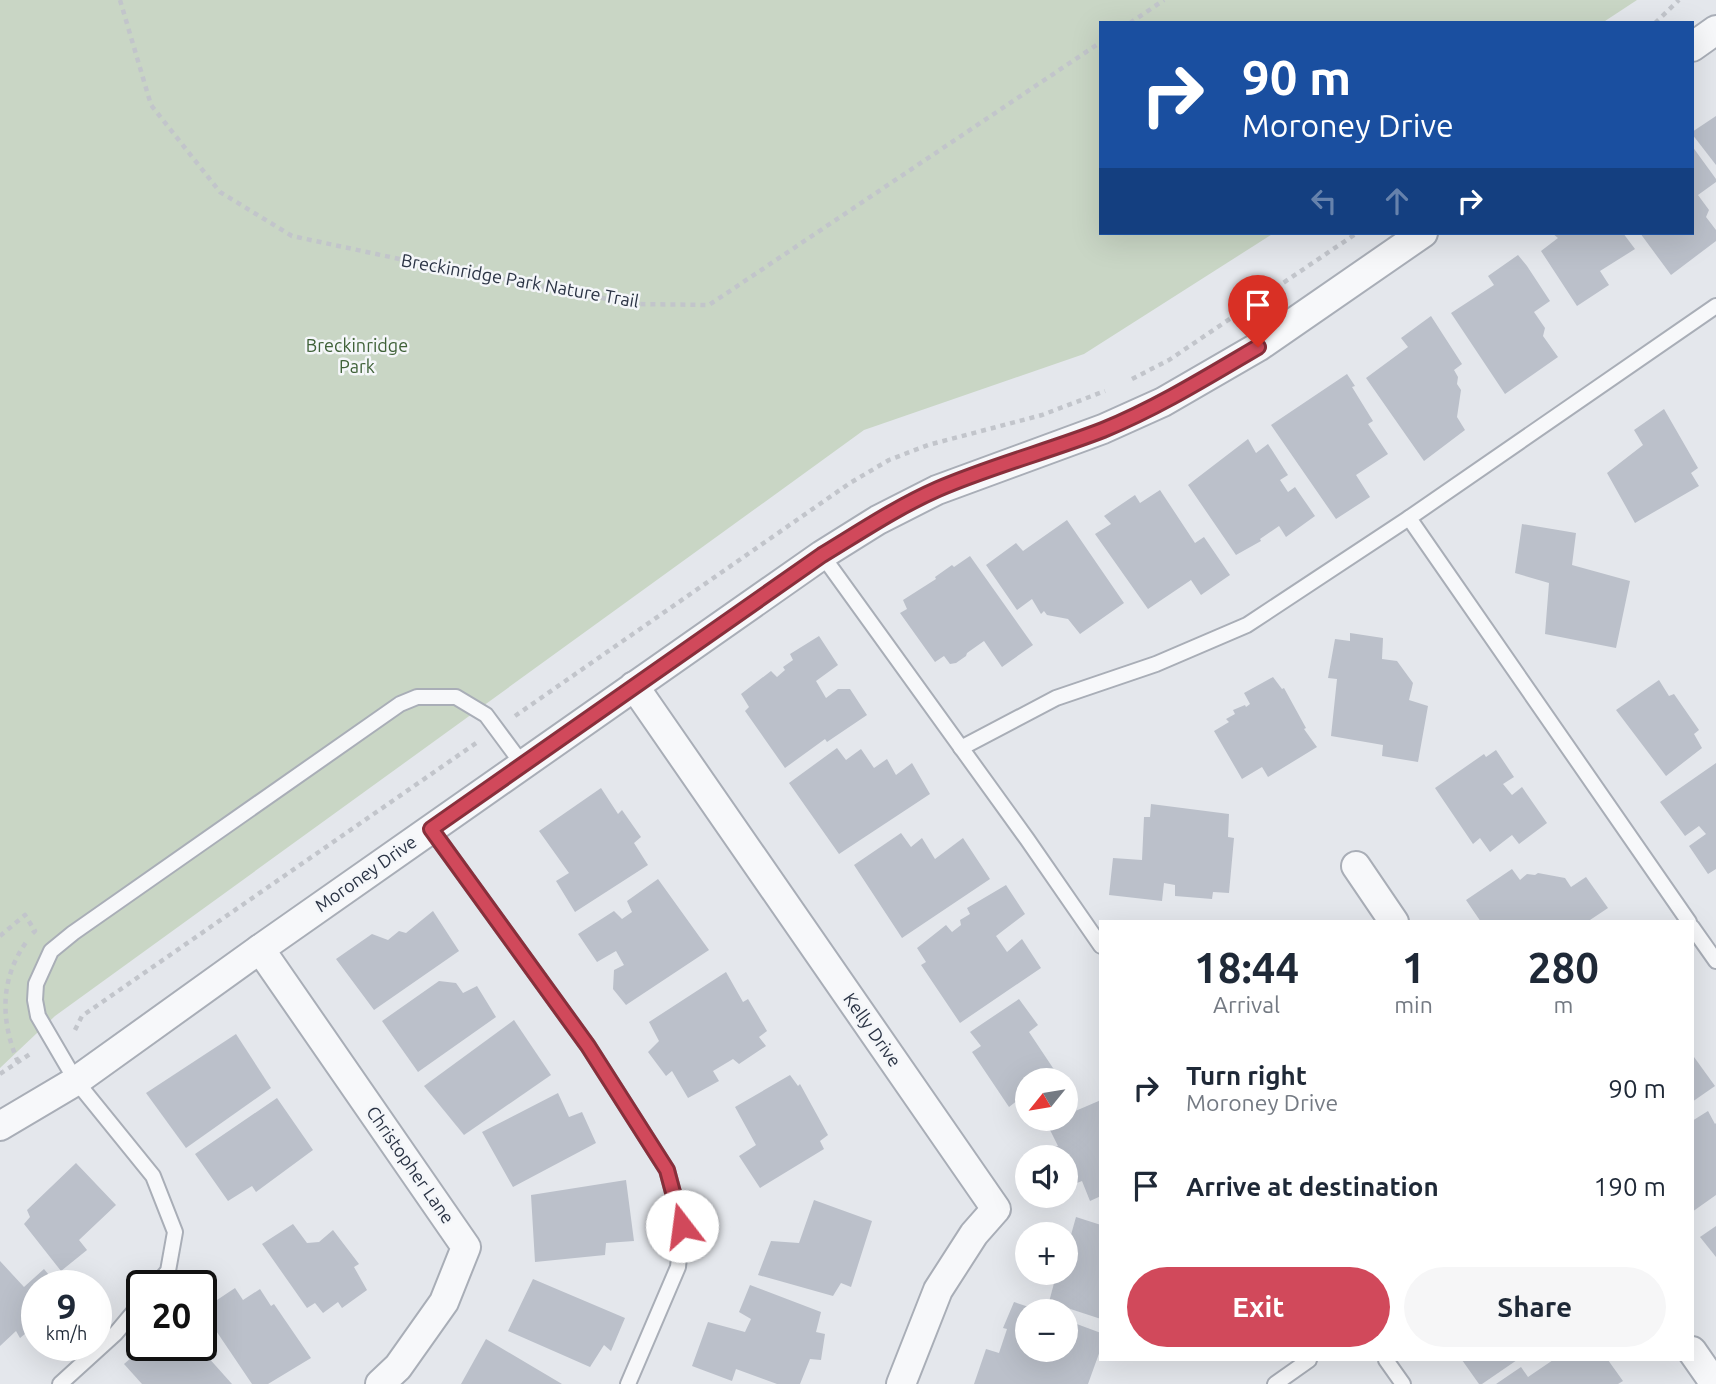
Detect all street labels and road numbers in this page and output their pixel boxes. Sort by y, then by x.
street label: Breckinridge Park Nature Trail [400,249,641,311]
street label: Moroney Drive [311,831,420,916]
street label: Kelly Drive [840,989,906,1070]
street label: Christopher Lane [363,1102,459,1227]

